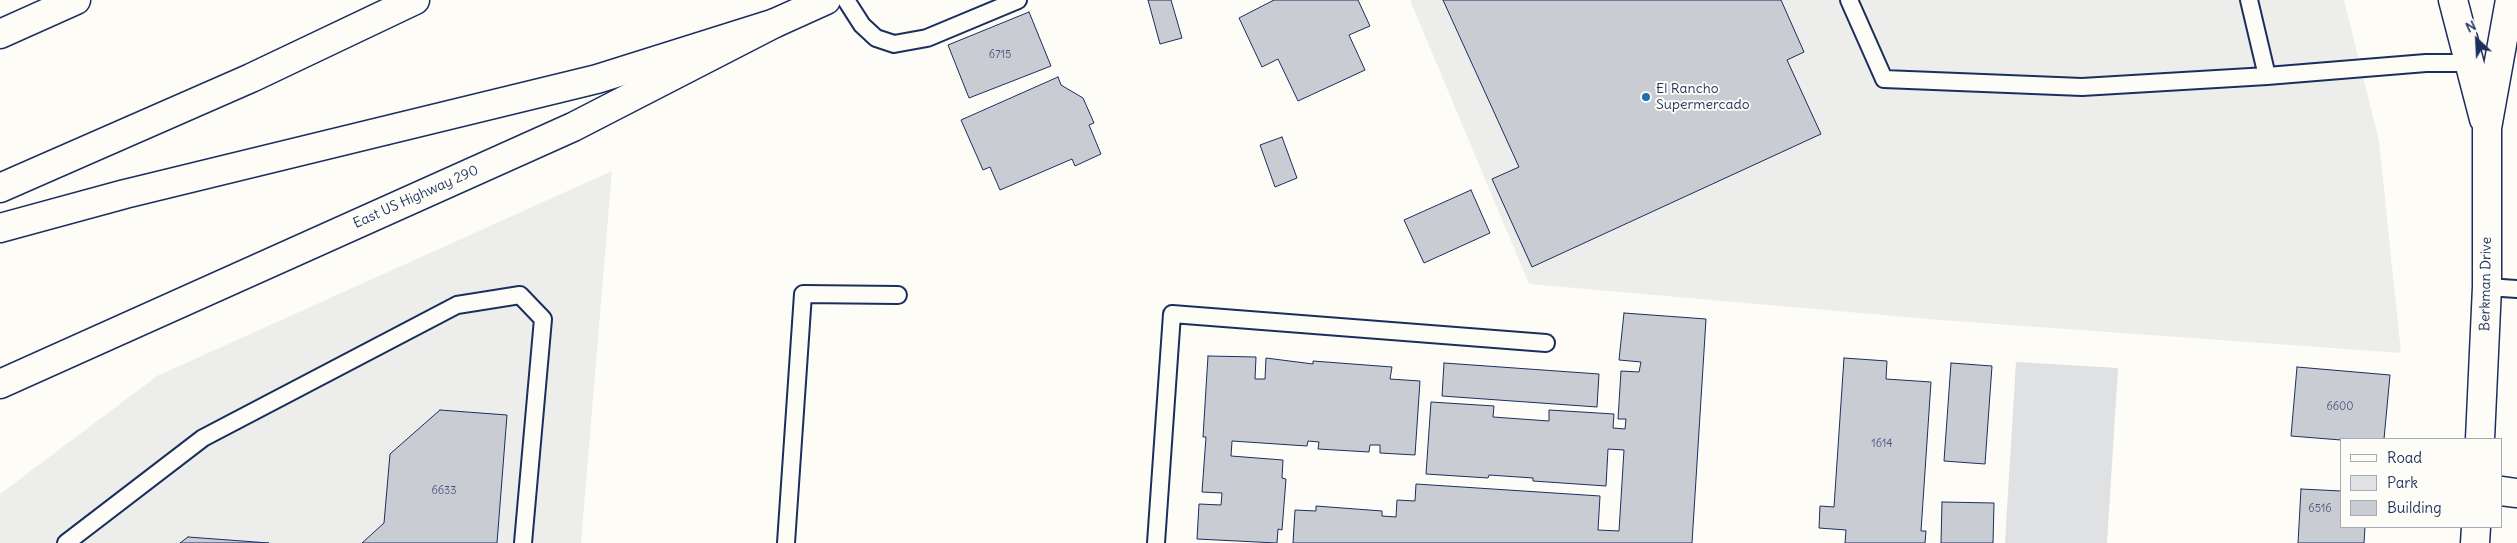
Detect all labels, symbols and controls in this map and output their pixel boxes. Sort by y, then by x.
north arrow [2452,15,2502,65]
text: N [2462,16,2479,37]
house number: 6715 [989,48,1011,62]
place label: El Rancho Supermercado [1656,81,1750,114]
marker: El Rancho Supermercado [1640,91,1652,103]
street label: East US Highway 290 [351,162,481,232]
street label: Berkman Drive [2477,237,2495,331]
house number: 6600 [2326,400,2354,414]
house number: 1614 [1871,437,1893,451]
legend [2340,438,2502,528]
text: Road [2387,448,2422,467]
text: Park [2387,473,2418,492]
house number: 6633 [431,484,457,498]
text: Building [2387,498,2442,517]
house number: 6516 [2308,502,2332,516]

